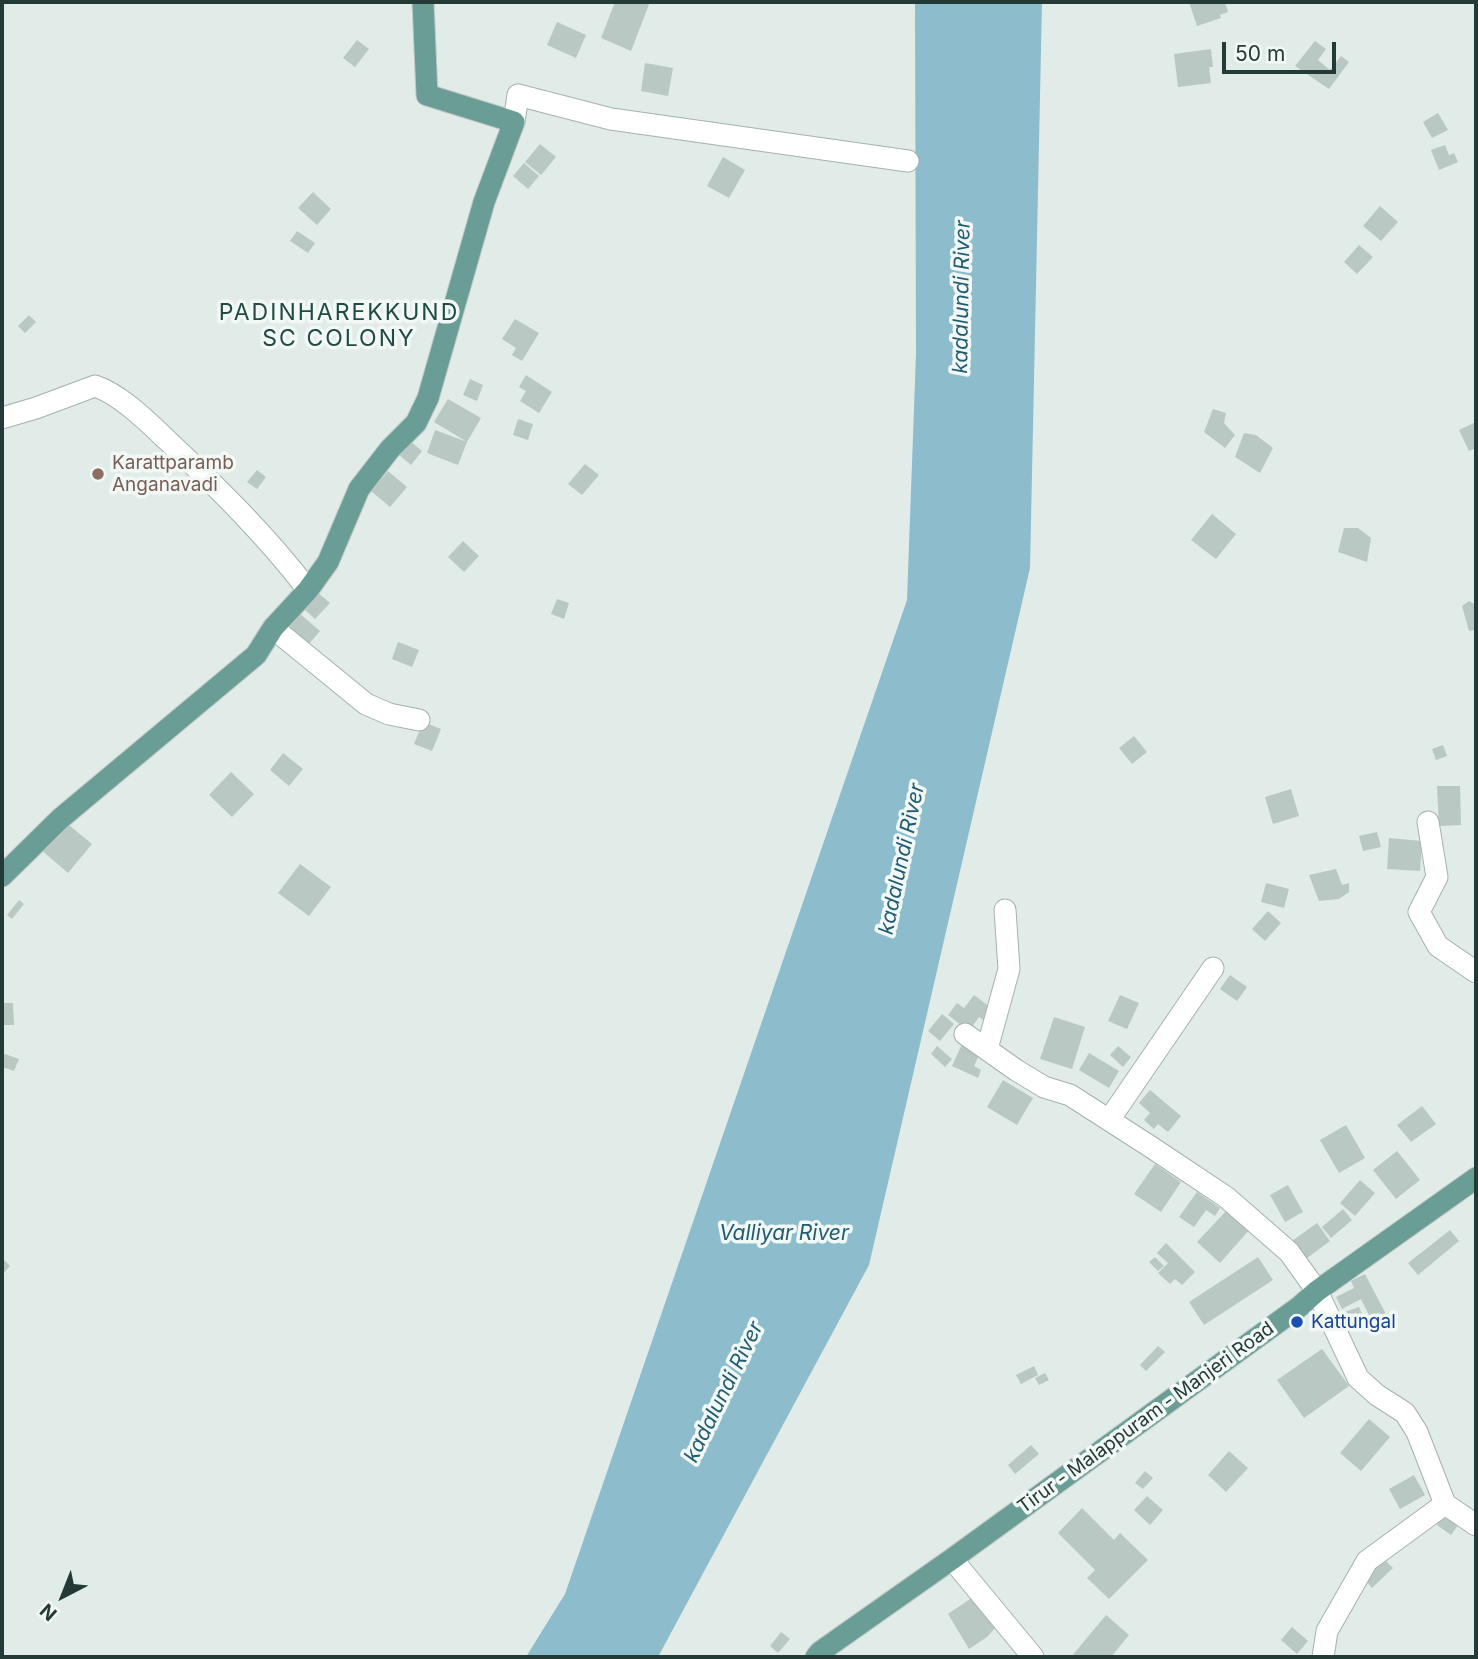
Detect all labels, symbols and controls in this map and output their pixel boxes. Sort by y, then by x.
scale bar [1226,28,1340,72]
text: 50 m [1235,41,1285,66]
water label: kadalundi River [948,220,976,374]
district label: PADINHAREKKUND SC COLONY [220,299,458,353]
place label: Karattparamb Anganavadi [112,452,234,496]
marker: Karattparamb Anganavadi [90,466,106,482]
water label: kadalundi River [874,781,930,937]
water label: Valliyar River [719,1221,849,1247]
place label: Kattungal [1311,1311,1396,1333]
marker: Kattungal [1289,1314,1305,1330]
water label: kadalundi River [679,1317,769,1467]
street label: Tirur - Malappuram - Manjeri Road [1013,1317,1279,1519]
north arrow [28,1561,98,1631]
text: N [36,1599,62,1625]

